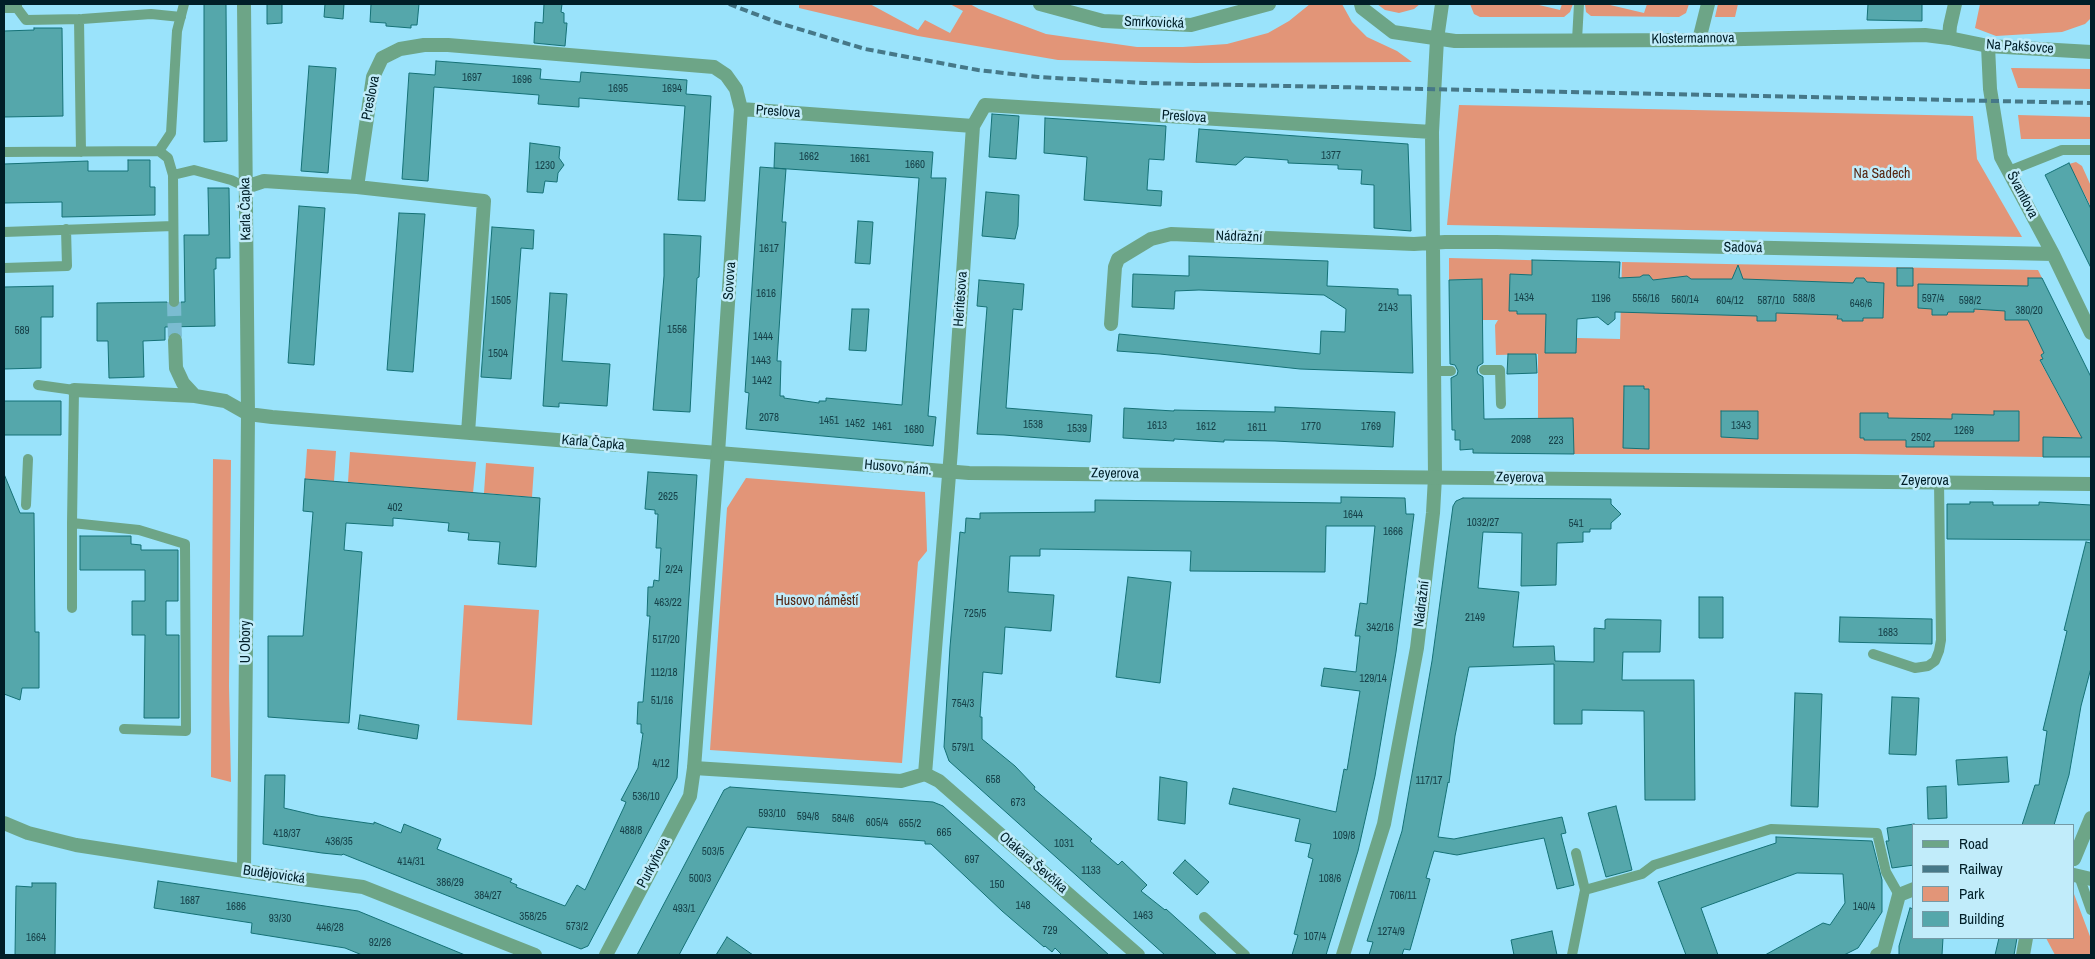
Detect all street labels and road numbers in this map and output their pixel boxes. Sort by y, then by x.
street label: Smrkovická [1124,14,1184,32]
street label: Klostermannova [1651,30,1735,48]
street label: Na Pakšovce [1986,36,2054,58]
street label: Preslova [358,74,384,122]
street label: Preslova [755,102,801,122]
street label: Preslova [1161,107,1207,127]
street label: Švantlova [2003,169,2041,221]
street label: Karla Čapka [237,177,255,241]
street label: Nádražní [1215,228,1263,246]
street label: Sadová [1723,239,1763,257]
street label: Sovova [720,261,740,301]
street label: Heritesova [951,271,971,327]
street label: Karla Čapka [561,432,625,454]
street label: Husovo nám. [864,457,932,479]
street label: Zeyerova [1091,465,1139,483]
street label: Zeyerova [1496,469,1544,487]
street label: Zeyerova [1901,473,1949,489]
street label: Nádražní [1411,580,1433,628]
street label: U Obory [238,621,254,663]
street label: Otakara Ševčíka [995,829,1071,897]
street label: Purkyňova [634,835,674,891]
street label: Budějovická [242,862,306,888]

